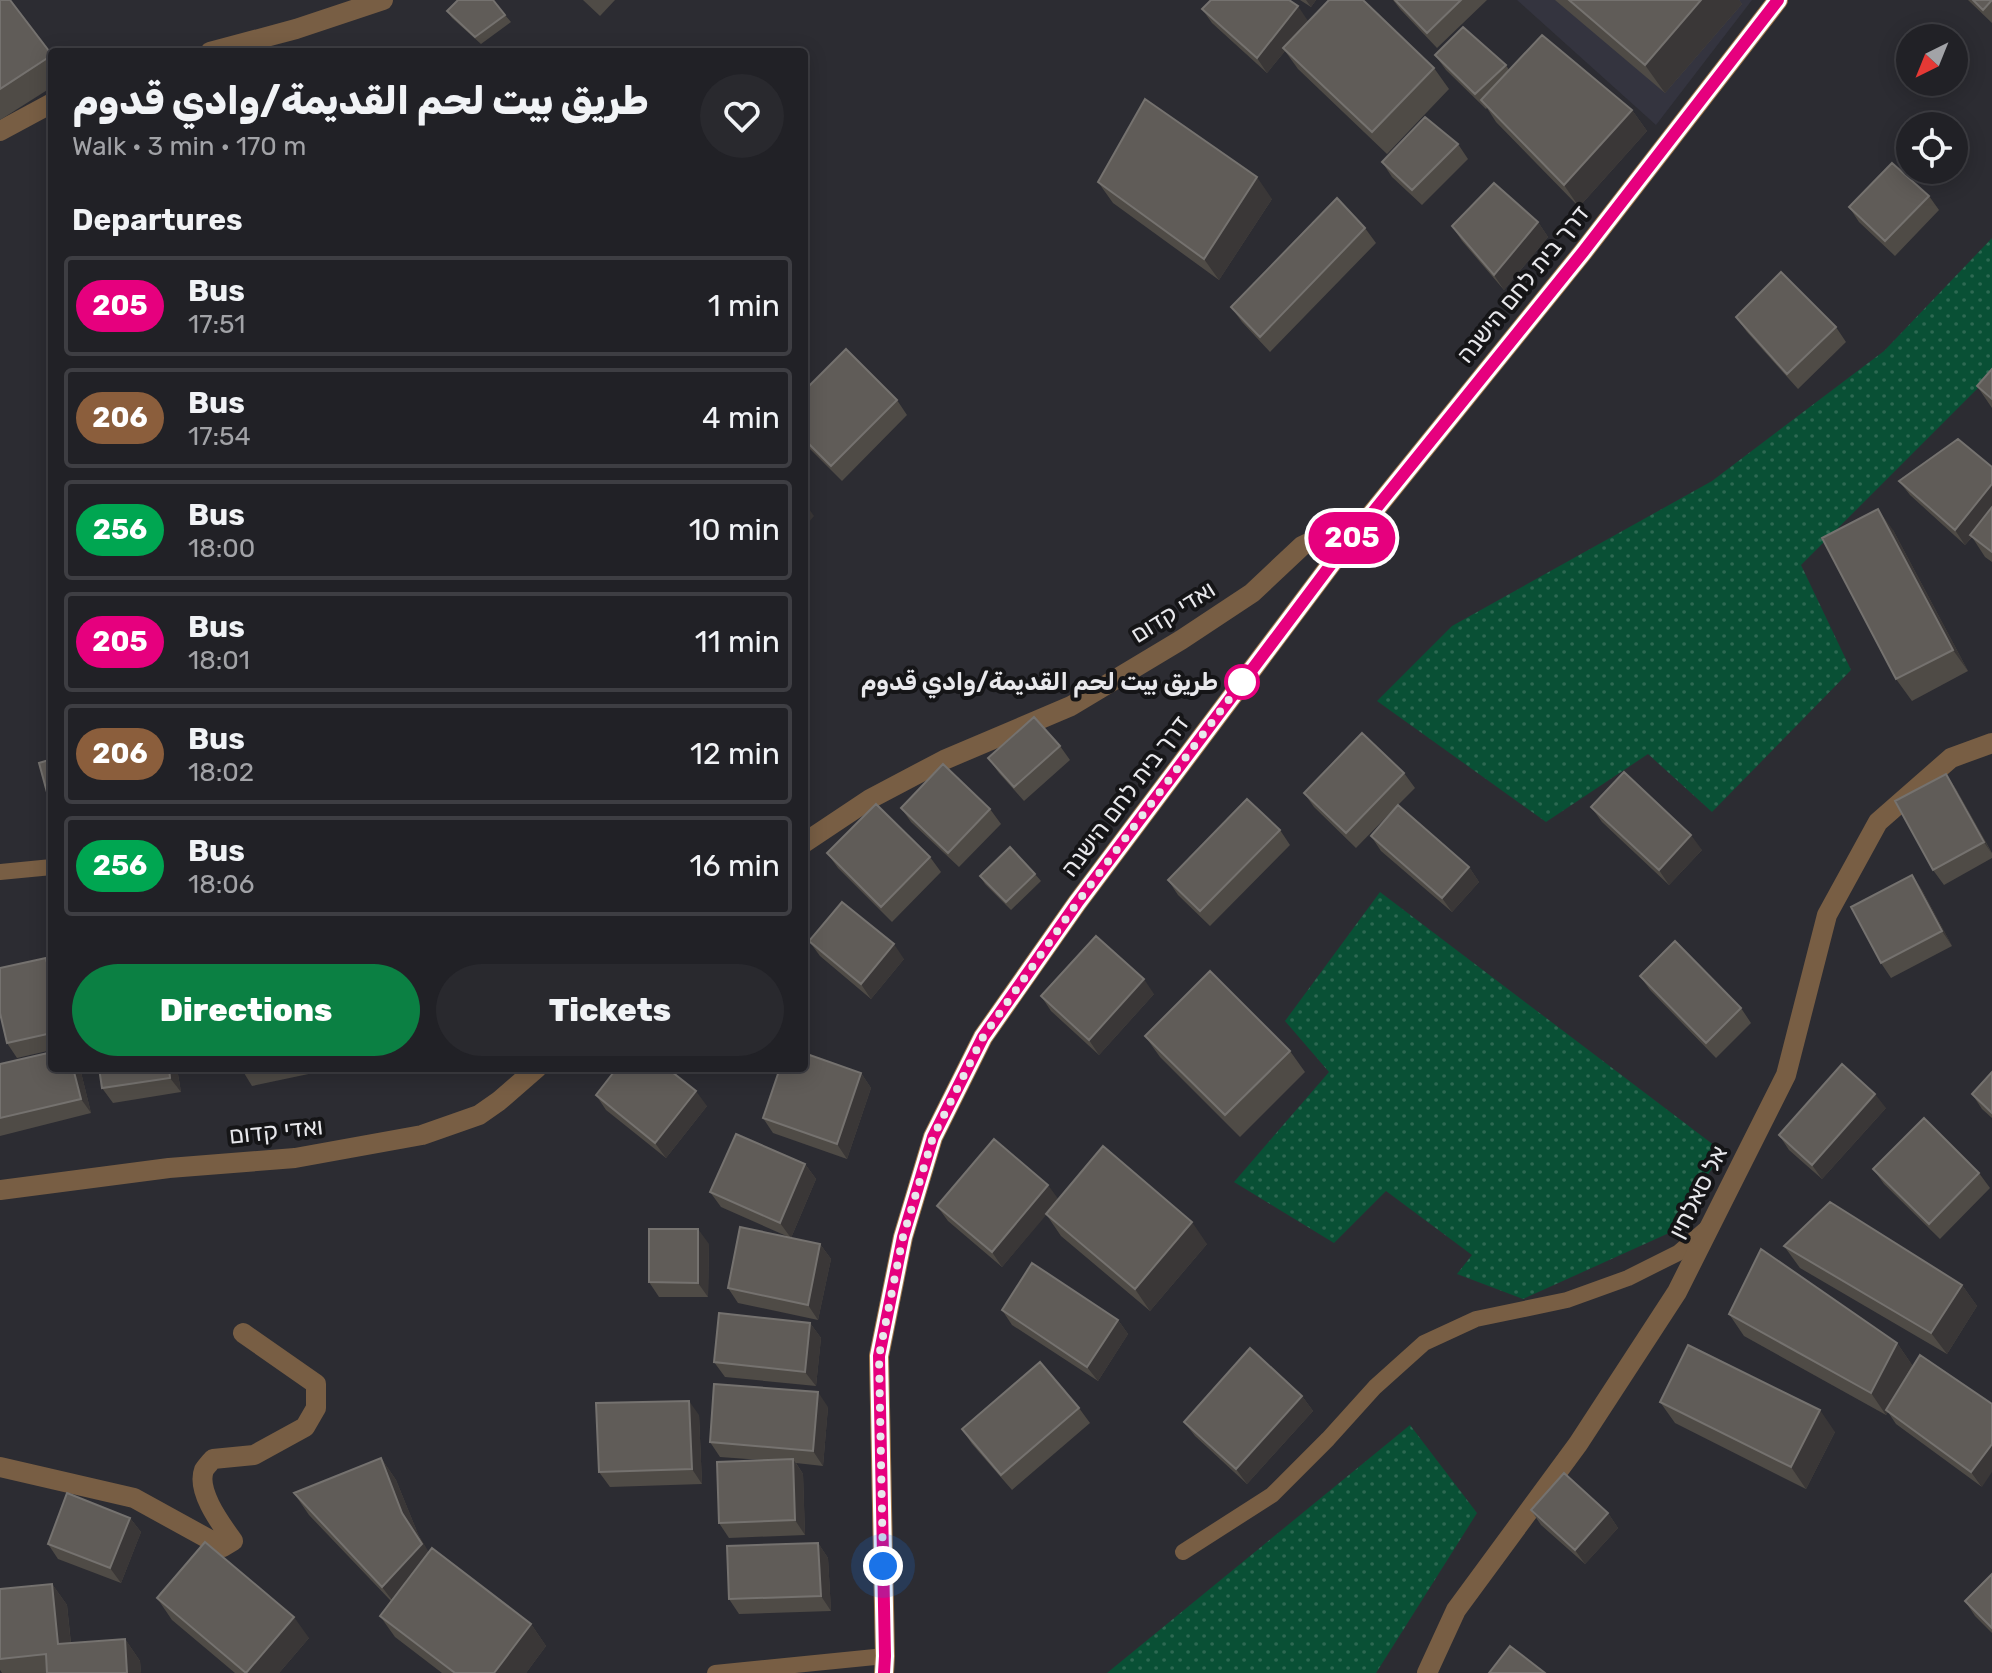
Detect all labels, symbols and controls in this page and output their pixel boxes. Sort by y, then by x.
north arrow [1896,24,1968,96]
map controls [1896,24,1968,184]
button: heart [700,74,784,158]
text: طريق بيت لحم القديمة/وادي قدوم [72,78,648,124]
button: locate [1896,112,1968,184]
text: Walk · 3 min · 170 m [72,131,306,162]
street label: דרך בית לחם הישנה [1451,200,1595,368]
text: Departures [72,202,243,238]
text: Bus [188,273,245,309]
text: 1 min [708,288,780,324]
text: 205 [92,289,148,322]
text: 17:51 [188,309,245,340]
text: Bus [188,385,245,421]
text: 4 min [702,400,780,436]
text: 206 [92,401,148,434]
text: 17:54 [188,421,251,452]
text: Bus [188,497,245,533]
text: 10 min [689,512,780,548]
line badge: 205 [1306,512,1398,564]
text: 256 [93,513,147,546]
text: 205 [1324,521,1380,554]
text: 18:00 [188,533,255,564]
street label: ואדי קדום [1126,575,1220,649]
text: Bus [188,609,245,645]
text: 11 min [695,624,780,660]
text: 205 [92,625,148,658]
text: 18:01 [188,645,250,676]
marker: طريق بيت لحم القديمة/وادي قدوم [1225,665,1259,699]
place label: طريق بيت لحم القديمة/وادي قدوم [860,668,1218,699]
street label: דרך בית לחם הישנה [1055,710,1195,882]
text: Bus [188,721,245,757]
text: 12 min [690,736,780,772]
text: 206 [92,737,148,770]
text: 18:02 [188,757,254,788]
text: Bus [188,833,245,869]
text: 16 min [690,848,780,884]
text: 256 [93,849,147,882]
text: 18:06 [188,869,255,900]
button: Directions [72,964,420,1056]
button: Tickets [436,964,784,1056]
street label: ואדי קדום [228,1112,324,1150]
street label: אל סאלחין [1663,1141,1733,1243]
your location [863,1546,903,1586]

